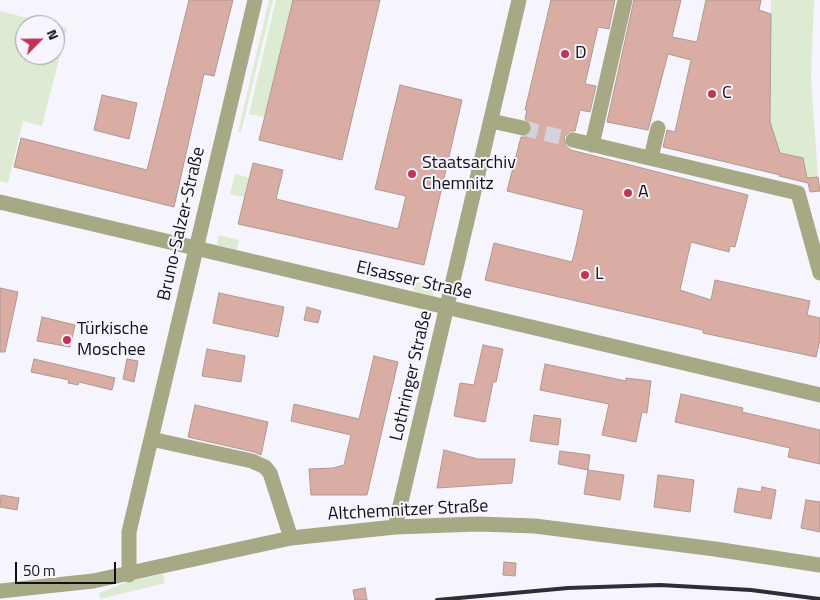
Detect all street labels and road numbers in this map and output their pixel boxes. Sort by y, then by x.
street label: Bruno-Salzer-Straße [154,145,210,303]
street label: Elsasser Straße [354,257,474,305]
street label: Lothringer Straße [387,309,437,443]
street label: Altchemnitzer Straße [327,496,489,526]

